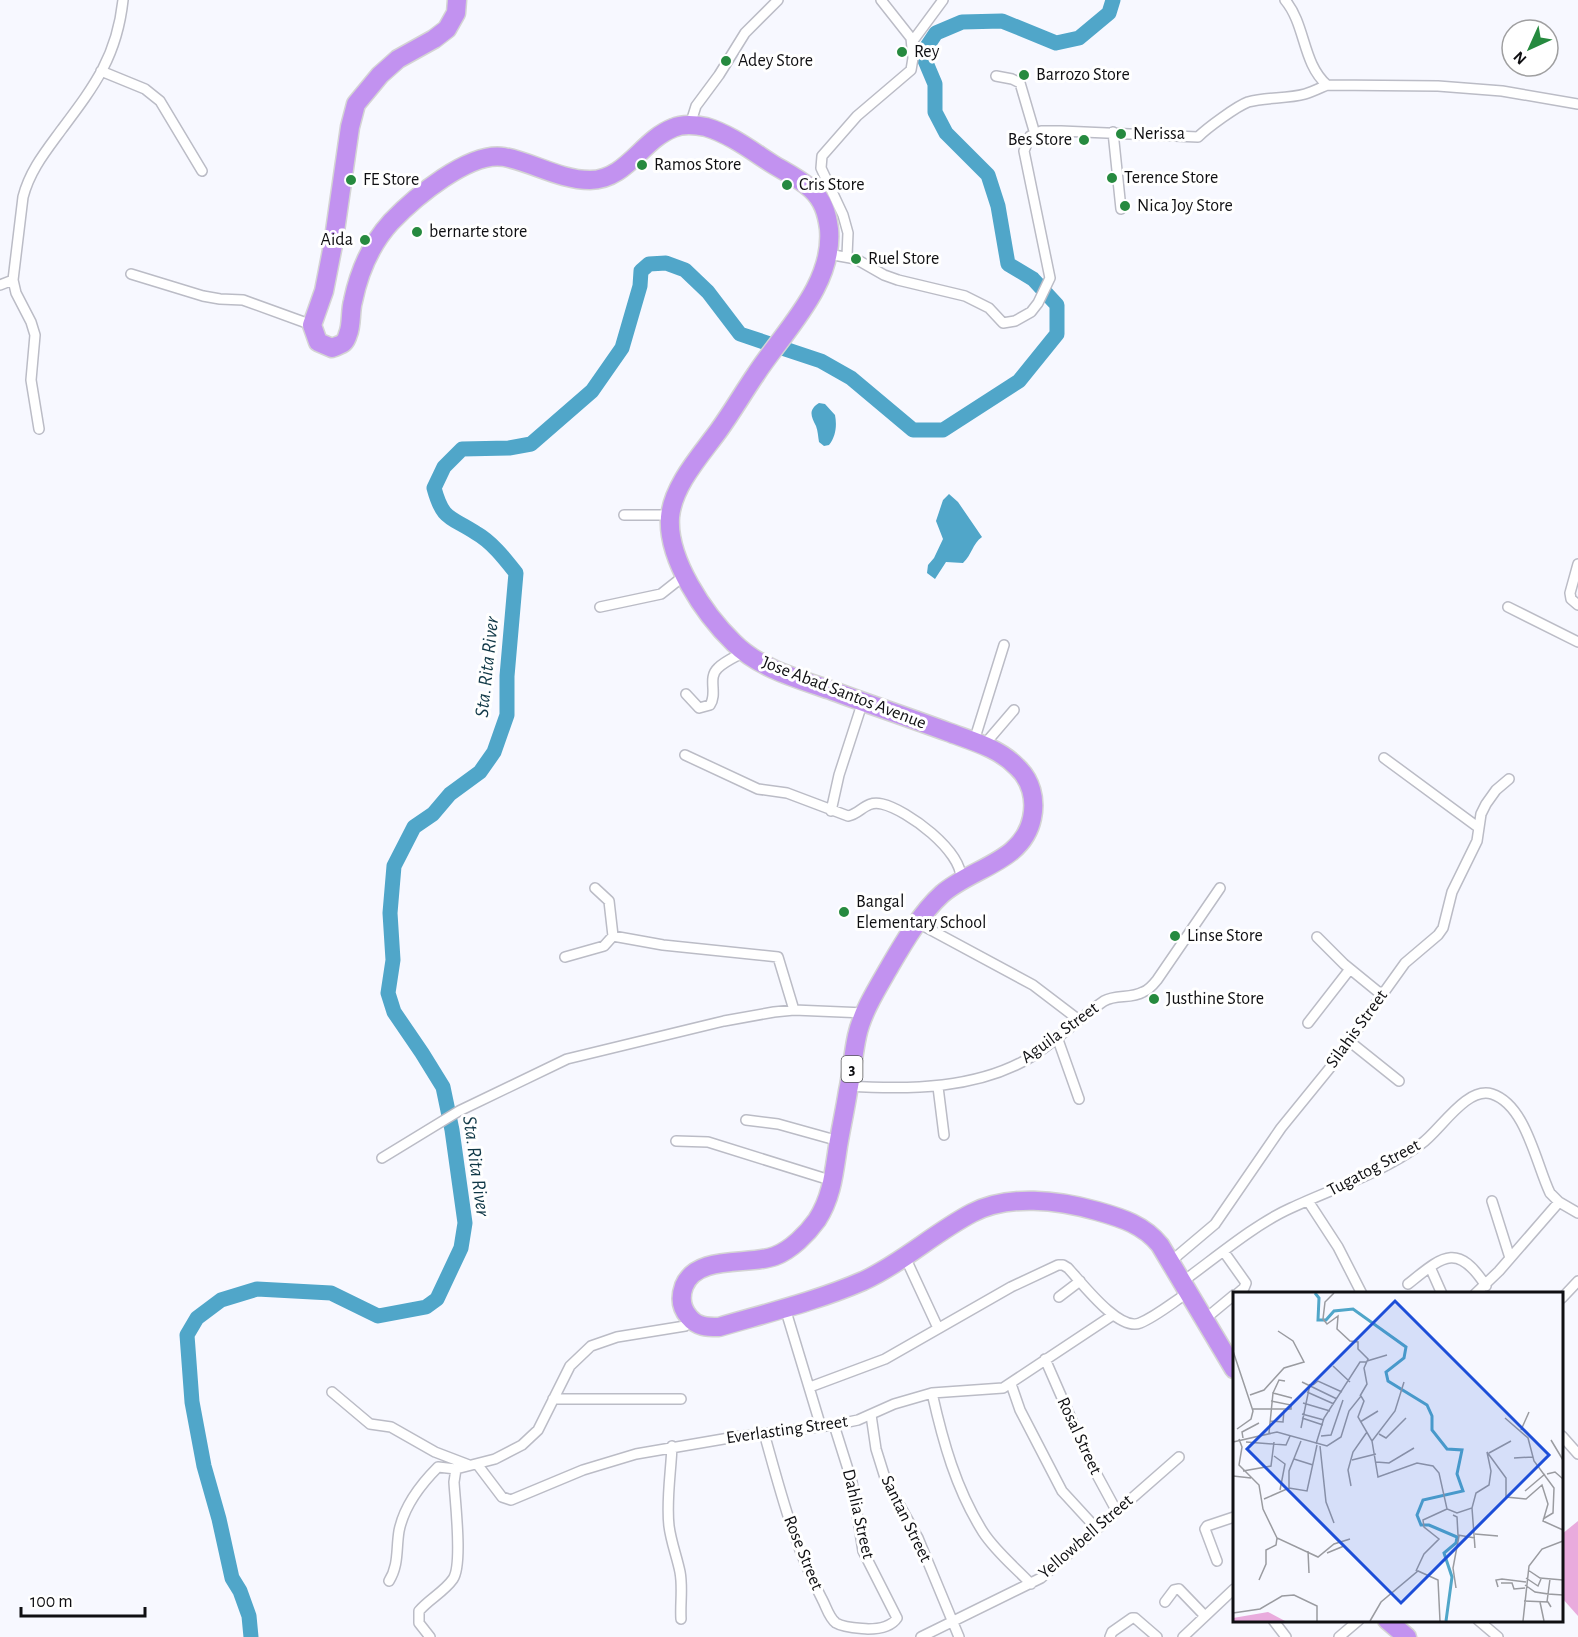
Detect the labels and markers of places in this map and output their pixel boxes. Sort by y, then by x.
place label: Rey [914,43,940,61]
marker: Rey [895,45,909,59]
place label: Adey Store [738,52,813,70]
marker: Adey Store [719,54,733,68]
place label: Barrozo Store [1036,66,1130,84]
marker: Barrozo Store [1017,68,1031,82]
place label: Nerissa [1133,125,1185,143]
marker: Nerissa [1114,127,1128,141]
place label: Bes Store [1008,131,1072,149]
marker: Bes Store [1077,133,1091,147]
place label: Ramos Store [654,156,741,174]
marker: Ramos Store [635,158,649,172]
place label: Terence Store [1124,169,1218,187]
place label: FE Store [363,171,419,189]
marker: Terence Store [1105,171,1119,185]
marker: FE Store [344,173,358,187]
place label: Cris Store [799,176,865,194]
marker: Cris Store [780,178,794,192]
place label: Nica Joy Store [1137,197,1233,215]
marker: Nica Joy Store [1118,199,1132,213]
place label: bernarte store [429,223,527,241]
marker: bernarte store [410,225,424,239]
place label: Aida [321,231,353,249]
marker: Aida [358,233,372,247]
place label: Ruel Store [868,250,939,268]
marker: Ruel Store [849,252,863,266]
place label: Bangal Elementary School [856,893,987,932]
marker: Bangal Elementary School [837,905,851,919]
place label: Linse Store [1187,927,1263,945]
marker: Linse Store [1168,929,1182,943]
place label: Justhine Store [1166,990,1264,1008]
marker: Justhine Store [1147,992,1161,1006]

